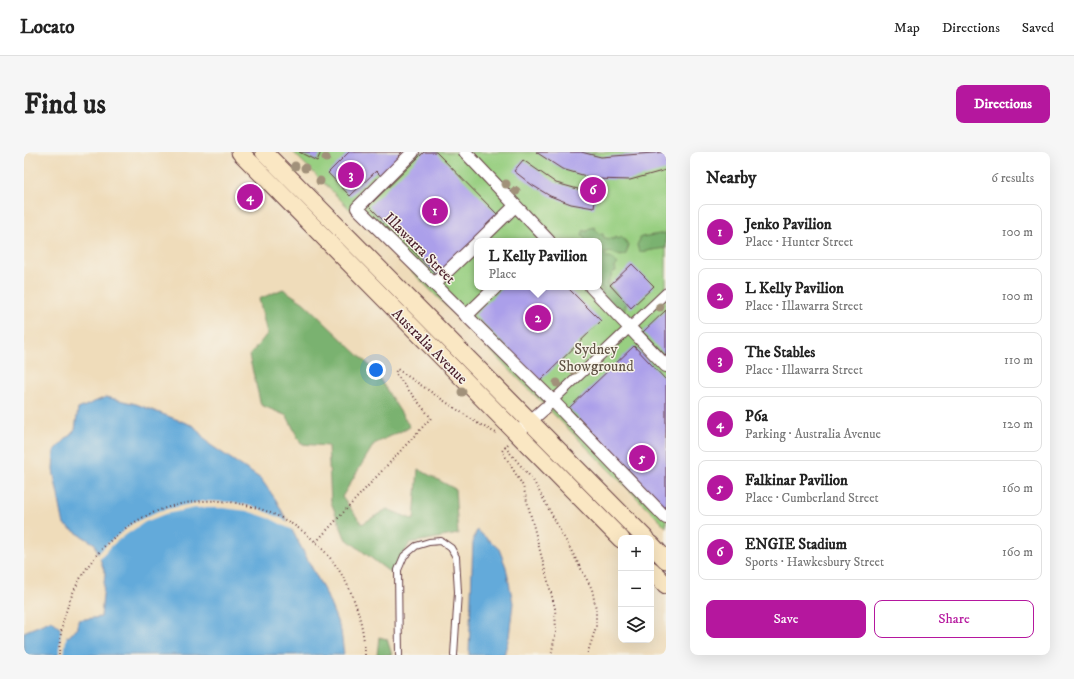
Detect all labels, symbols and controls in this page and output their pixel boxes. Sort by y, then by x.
text: Locato [20,16,75,39]
text: Map [894,19,920,37]
text: Directions [942,19,1000,37]
text: Saved [1022,19,1054,37]
button: Directions [956,85,1050,123]
text: Find us [24,87,106,122]
pin: 3 [338,160,364,190]
text: Nearby [706,167,756,189]
text: 6 results [991,170,1034,186]
pin: 6 [580,175,606,205]
pin: 4 [237,182,263,212]
pin: 1 [422,196,448,226]
street label: Illawarra Street [380,209,460,288]
text: Jenko Pavilion [745,215,832,234]
text: 1 [718,224,722,240]
text: 100 m [1002,224,1033,240]
text: Place · Hunter Street [745,234,853,250]
popup [474,238,602,290]
text: L Kelly Pavilion [489,247,587,266]
text: Place [489,266,517,282]
text: L Kelly Pavilion [745,279,844,298]
text: 2 [717,288,723,304]
text: 100 m [1002,288,1033,304]
text: Place · Illawarra Street [745,298,863,314]
pin: 2 [525,303,551,333]
street label: Australia Avenue [388,304,472,388]
park label: Sydney Showground [558,340,634,376]
text: The Stables [745,343,815,362]
text: 3 [718,352,722,368]
text: 110 m [1004,352,1033,368]
your location [366,360,386,380]
text: Place · Illawarra Street [745,362,863,378]
text: P6a [745,407,768,426]
text: 4 [716,416,724,432]
text: 120 m [1002,416,1033,432]
text: Parking · Australia Avenue [745,426,881,442]
pin: 5 [629,443,655,473]
text: Falkinar Pavilion [745,471,848,490]
text: 5 [717,480,723,496]
text: 160 m [1002,480,1033,496]
text: Place · Cumberland Street [745,490,879,506]
map controls [618,535,654,643]
button: + [618,535,654,571]
text: ENGIE Stadium [745,535,847,554]
text: 6 [717,544,723,560]
text: 160 m [1002,544,1033,560]
text: Sports · Hawkesbury Street [745,554,884,570]
button: − [618,571,654,607]
button: Save [706,600,866,638]
button: Share [874,600,1034,638]
button: layers [618,607,654,643]

